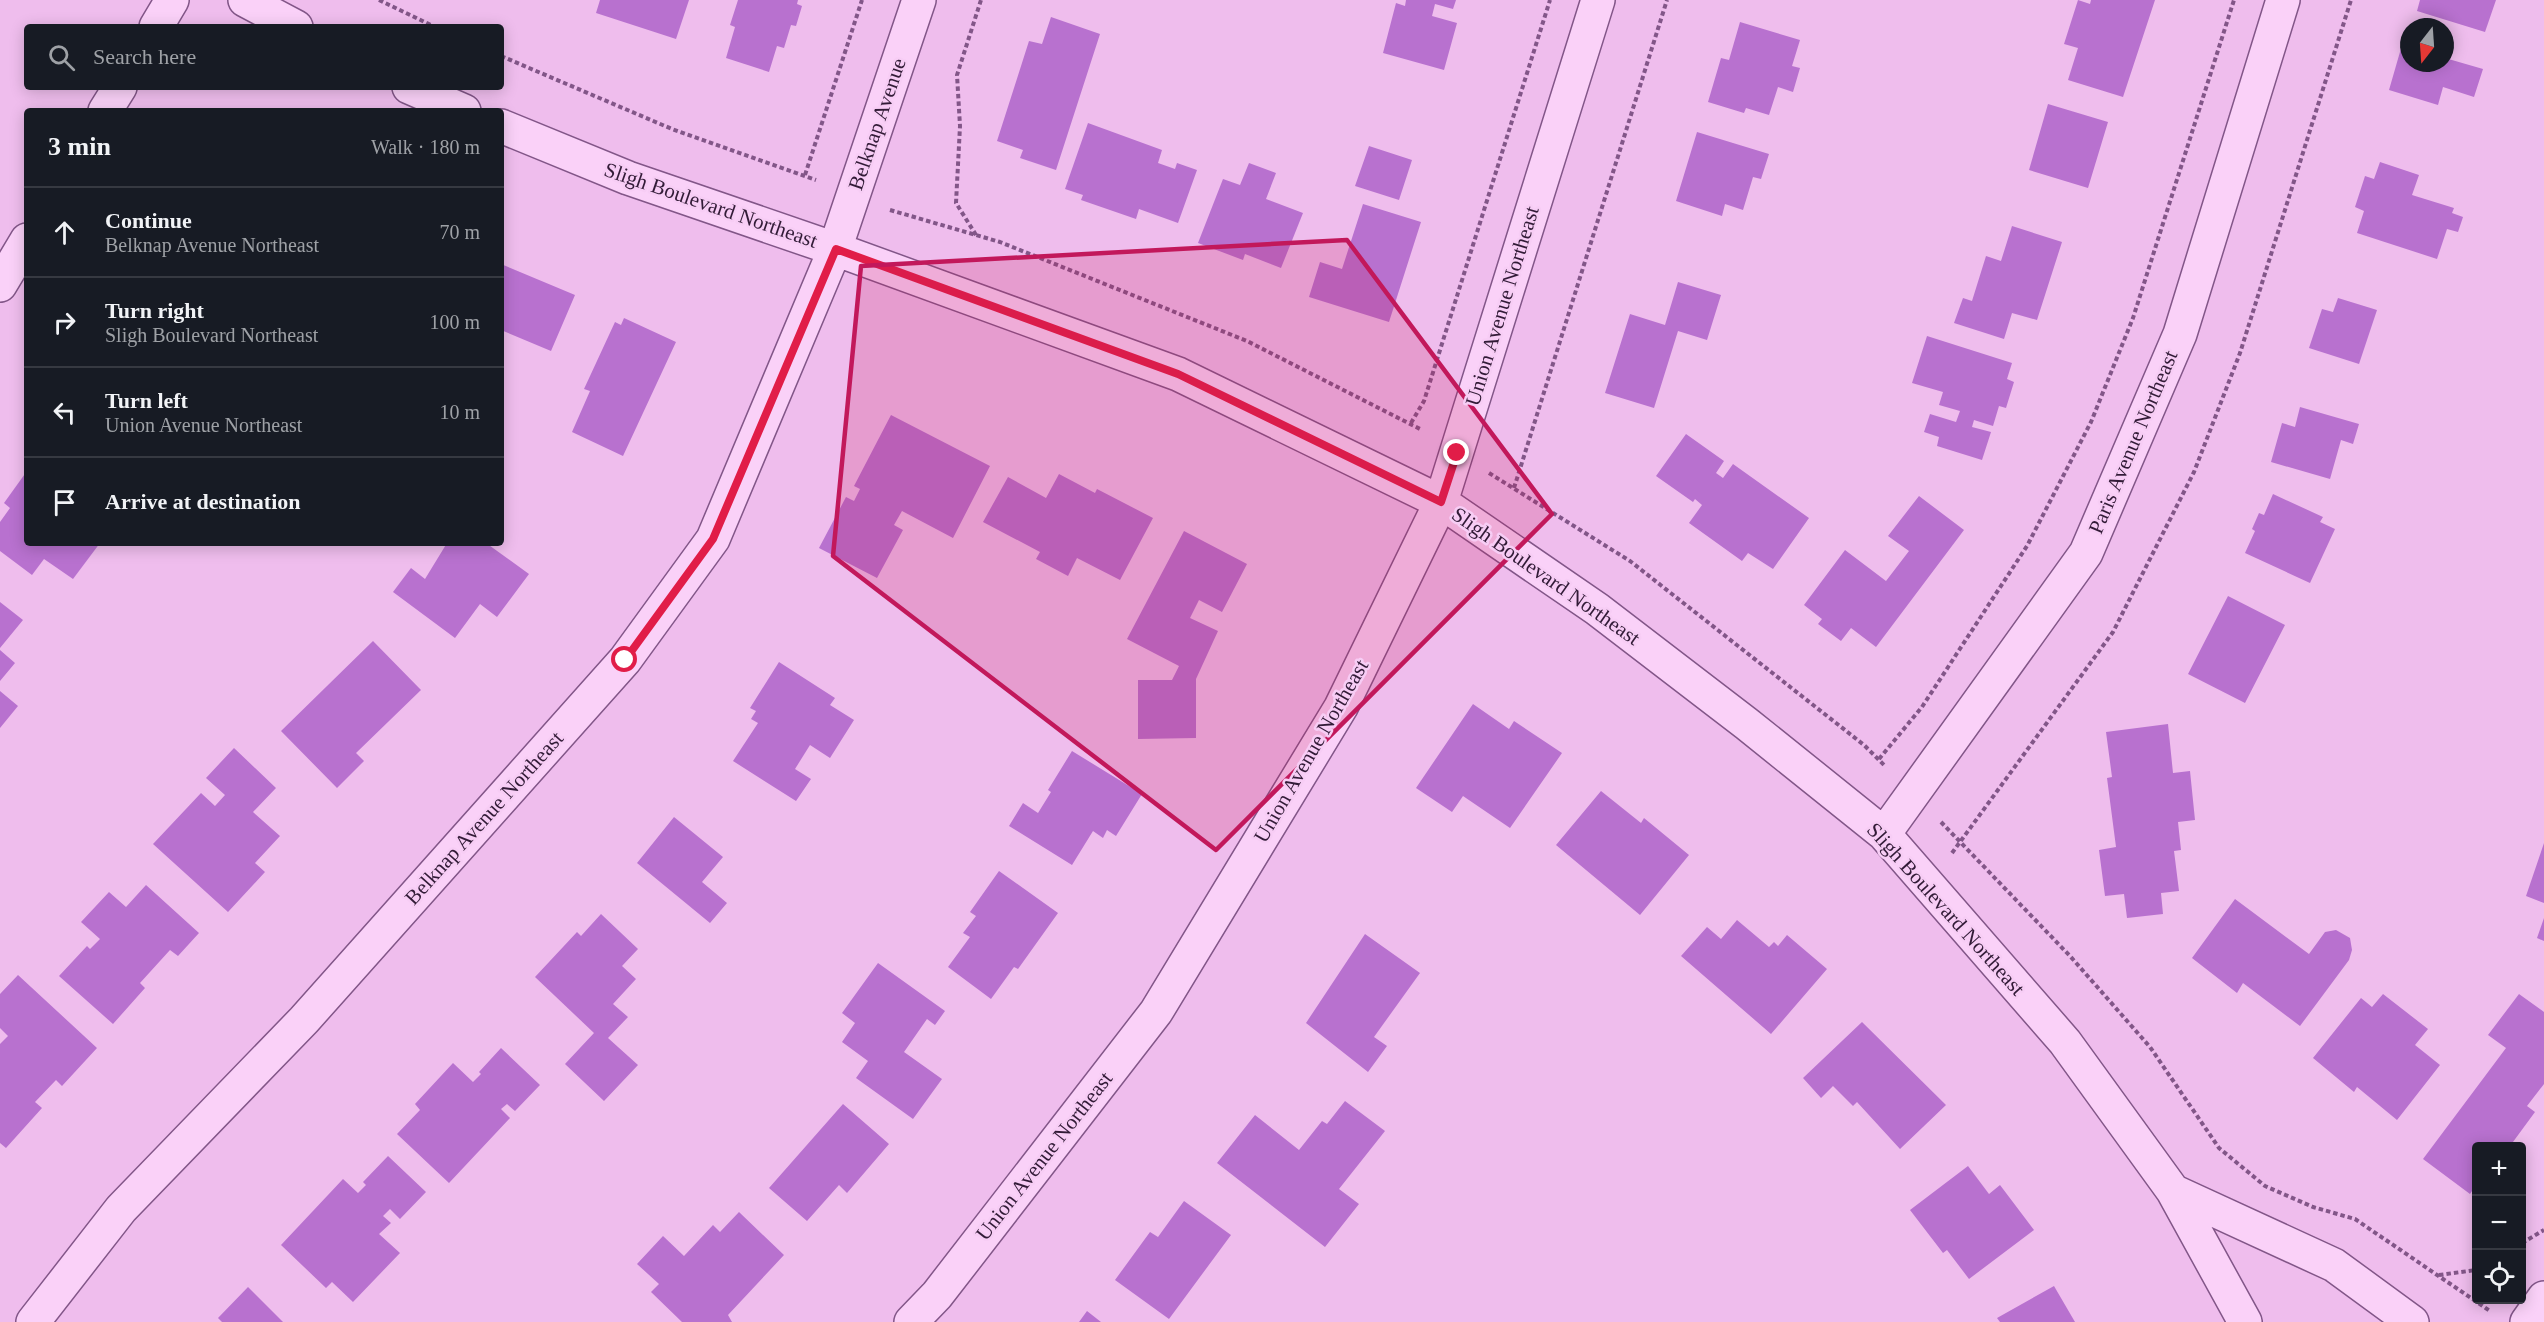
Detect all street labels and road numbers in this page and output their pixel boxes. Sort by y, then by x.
street label: Belknap Avenue [843,55,911,193]
street label: Sligh Boulevard Northeast [601,157,821,253]
street label: Union Avenue Northeast [1460,203,1544,409]
street label: Paris Avenue Northeast [2084,347,2183,537]
street label: Sligh Boulevard Northeast [1447,502,1645,650]
street label: Union Avenue Northeast [1249,655,1373,847]
street label: Belknap Avenue Northeast [400,726,568,910]
street label: Sligh Boulevard Northeast [1862,818,2030,1000]
street label: Union Avenue Northeast [971,1067,1117,1245]

